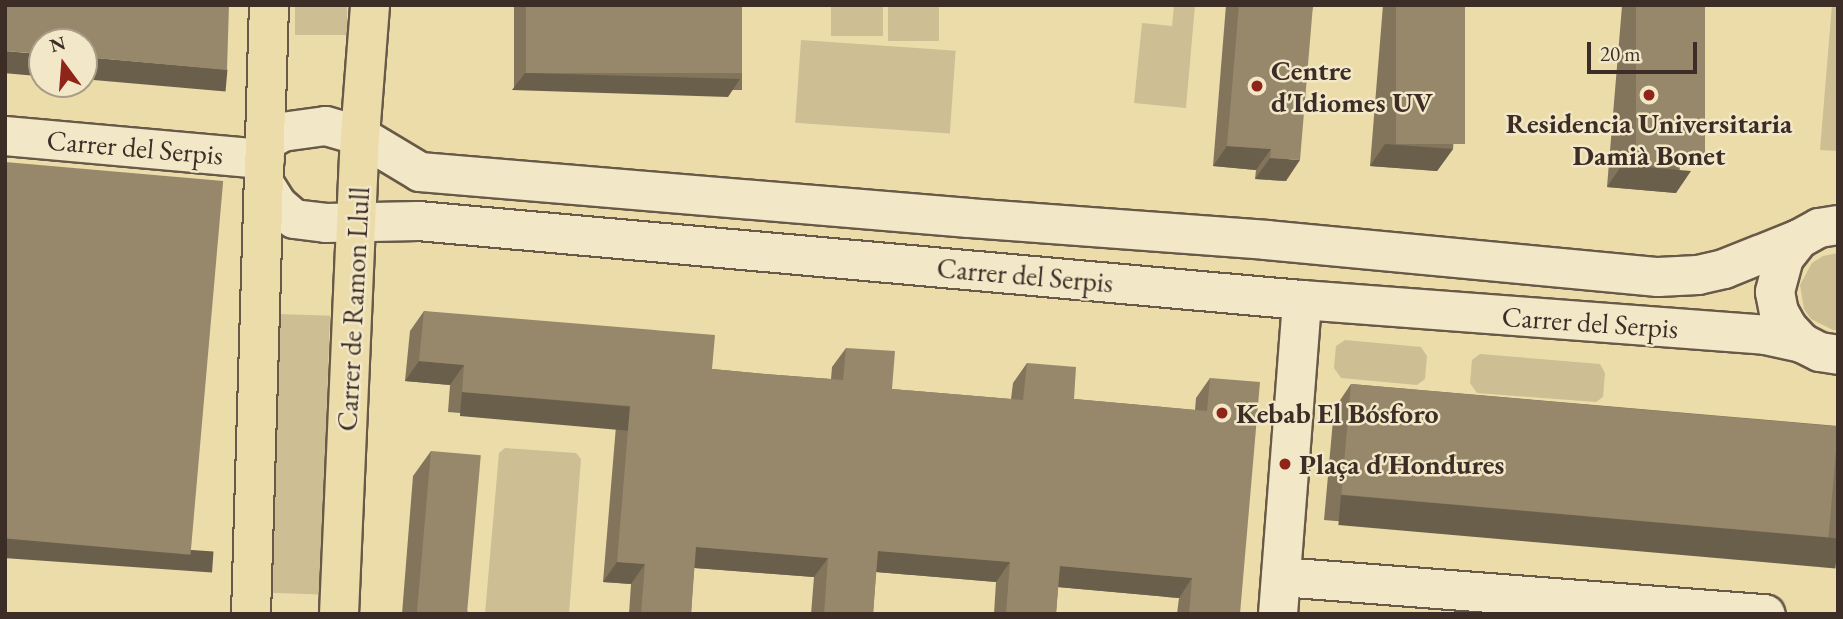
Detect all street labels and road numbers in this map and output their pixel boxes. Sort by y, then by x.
street label: Carrer del Serpis [45,123,225,171]
street label: Carrer de Ramon Llull [330,186,376,432]
street label: Carrer del Serpis [935,251,1115,299]
street label: Carrer del Serpis [1501,299,1679,345]

